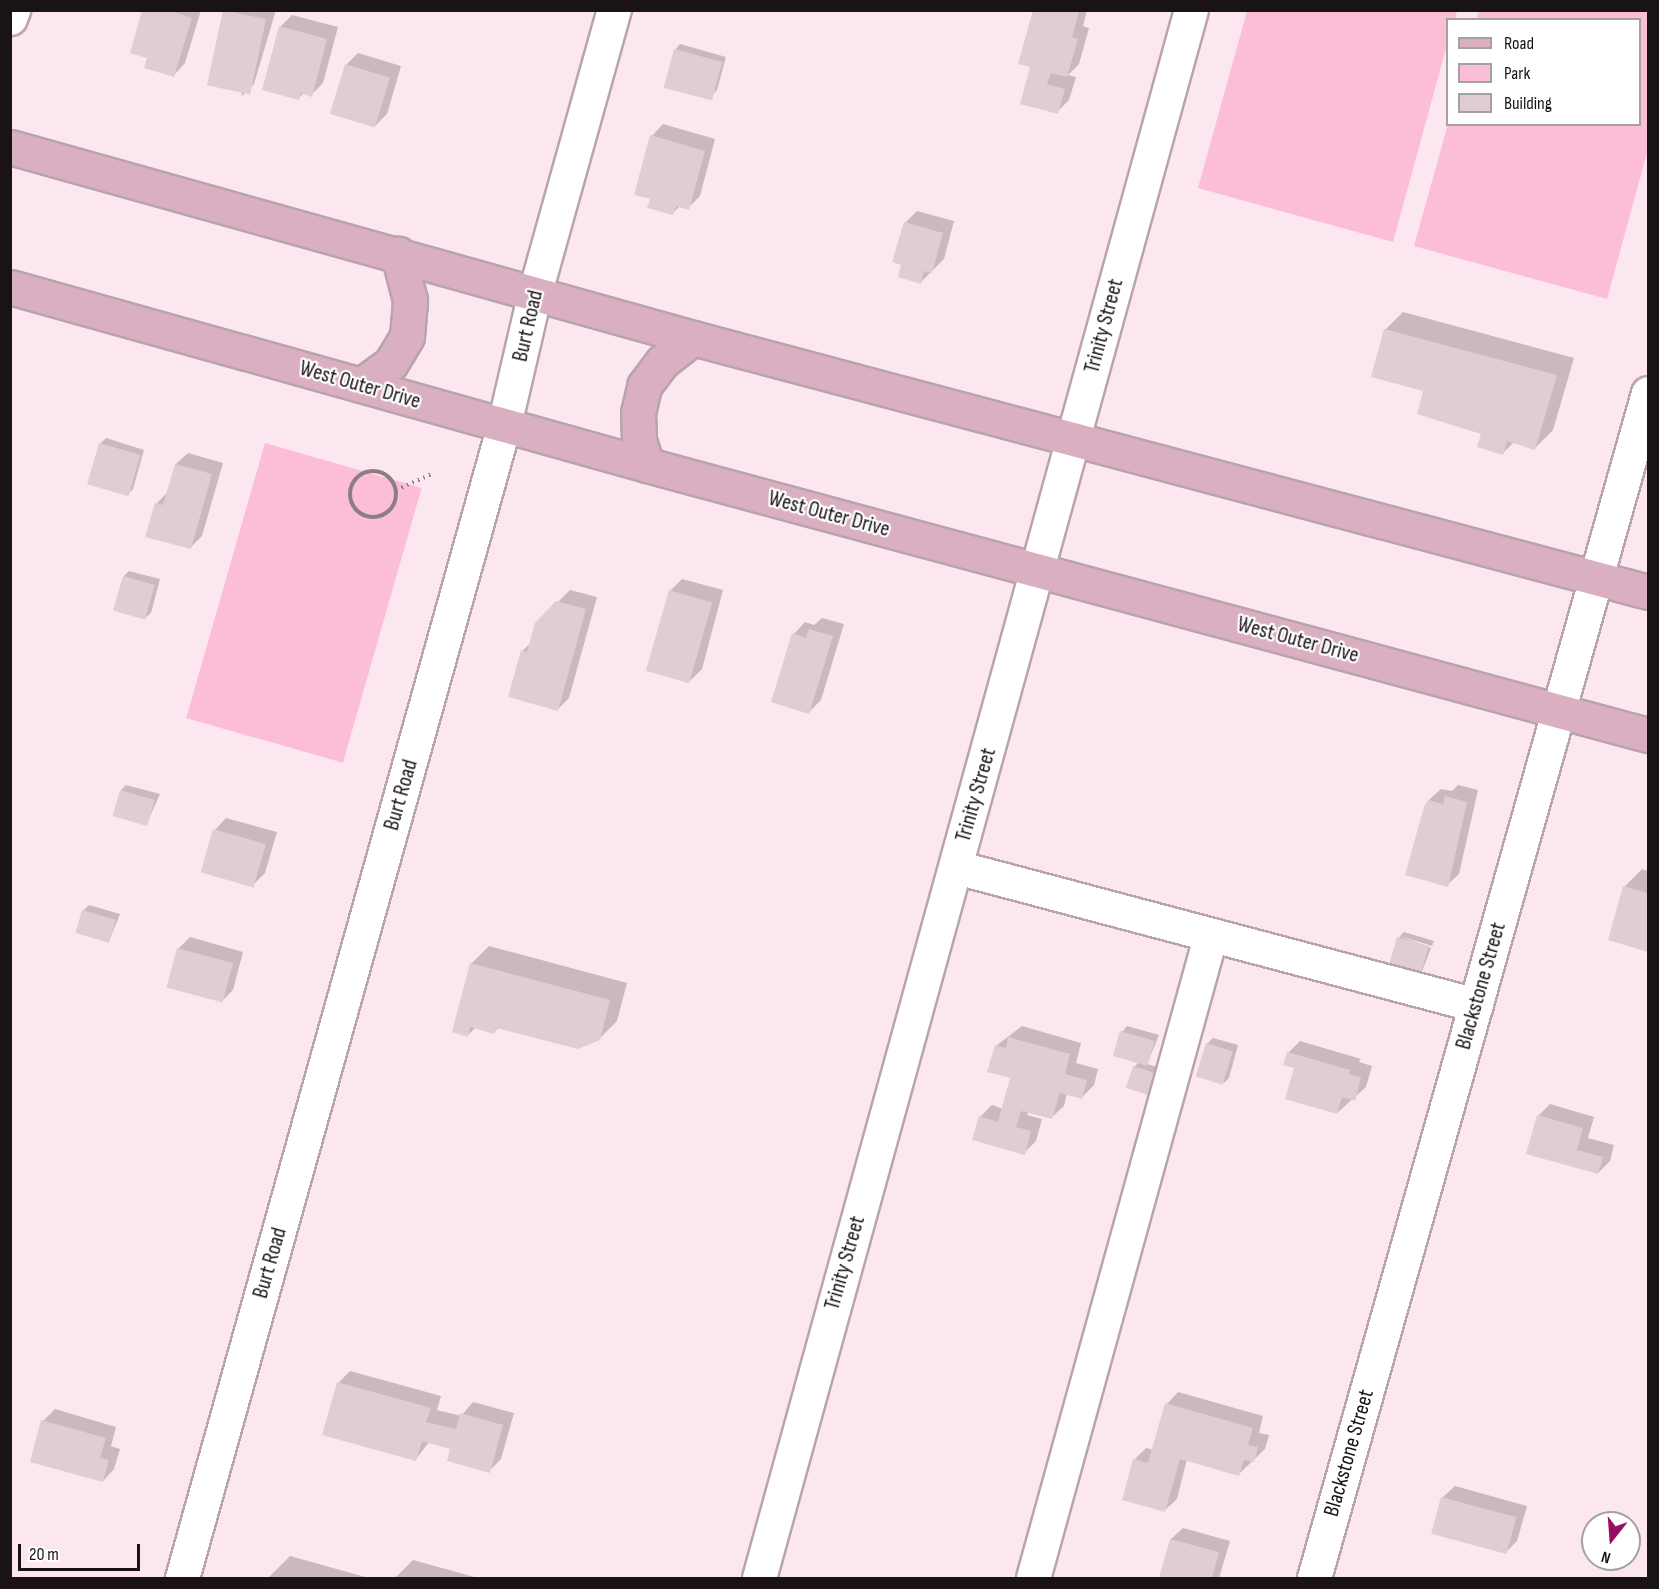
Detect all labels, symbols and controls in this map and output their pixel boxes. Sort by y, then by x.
legend [1446,18,1641,126]
text: Road [1504,33,1534,54]
text: Park [1504,63,1530,84]
text: Building [1504,93,1552,114]
street label: Trinity Street [1079,276,1129,376]
street label: Burt Road [507,288,549,364]
street label: West Outer Drive [297,355,423,415]
street label: West Outer Drive [765,485,893,543]
street label: West Outer Drive [1234,611,1362,669]
street label: Trinity Street [950,745,1002,845]
street label: Burt Road [378,757,424,833]
street label: Blackstone Street [1450,919,1512,1053]
street label: Trinity Street [819,1213,871,1313]
street label: Burt Road [247,1225,293,1301]
street label: Blackstone Street [1318,1386,1380,1520]
north arrow [1581,1511,1641,1571]
scale bar [21,1532,142,1570]
text: 20 m [29,1544,59,1565]
text: N [1599,1546,1613,1567]

